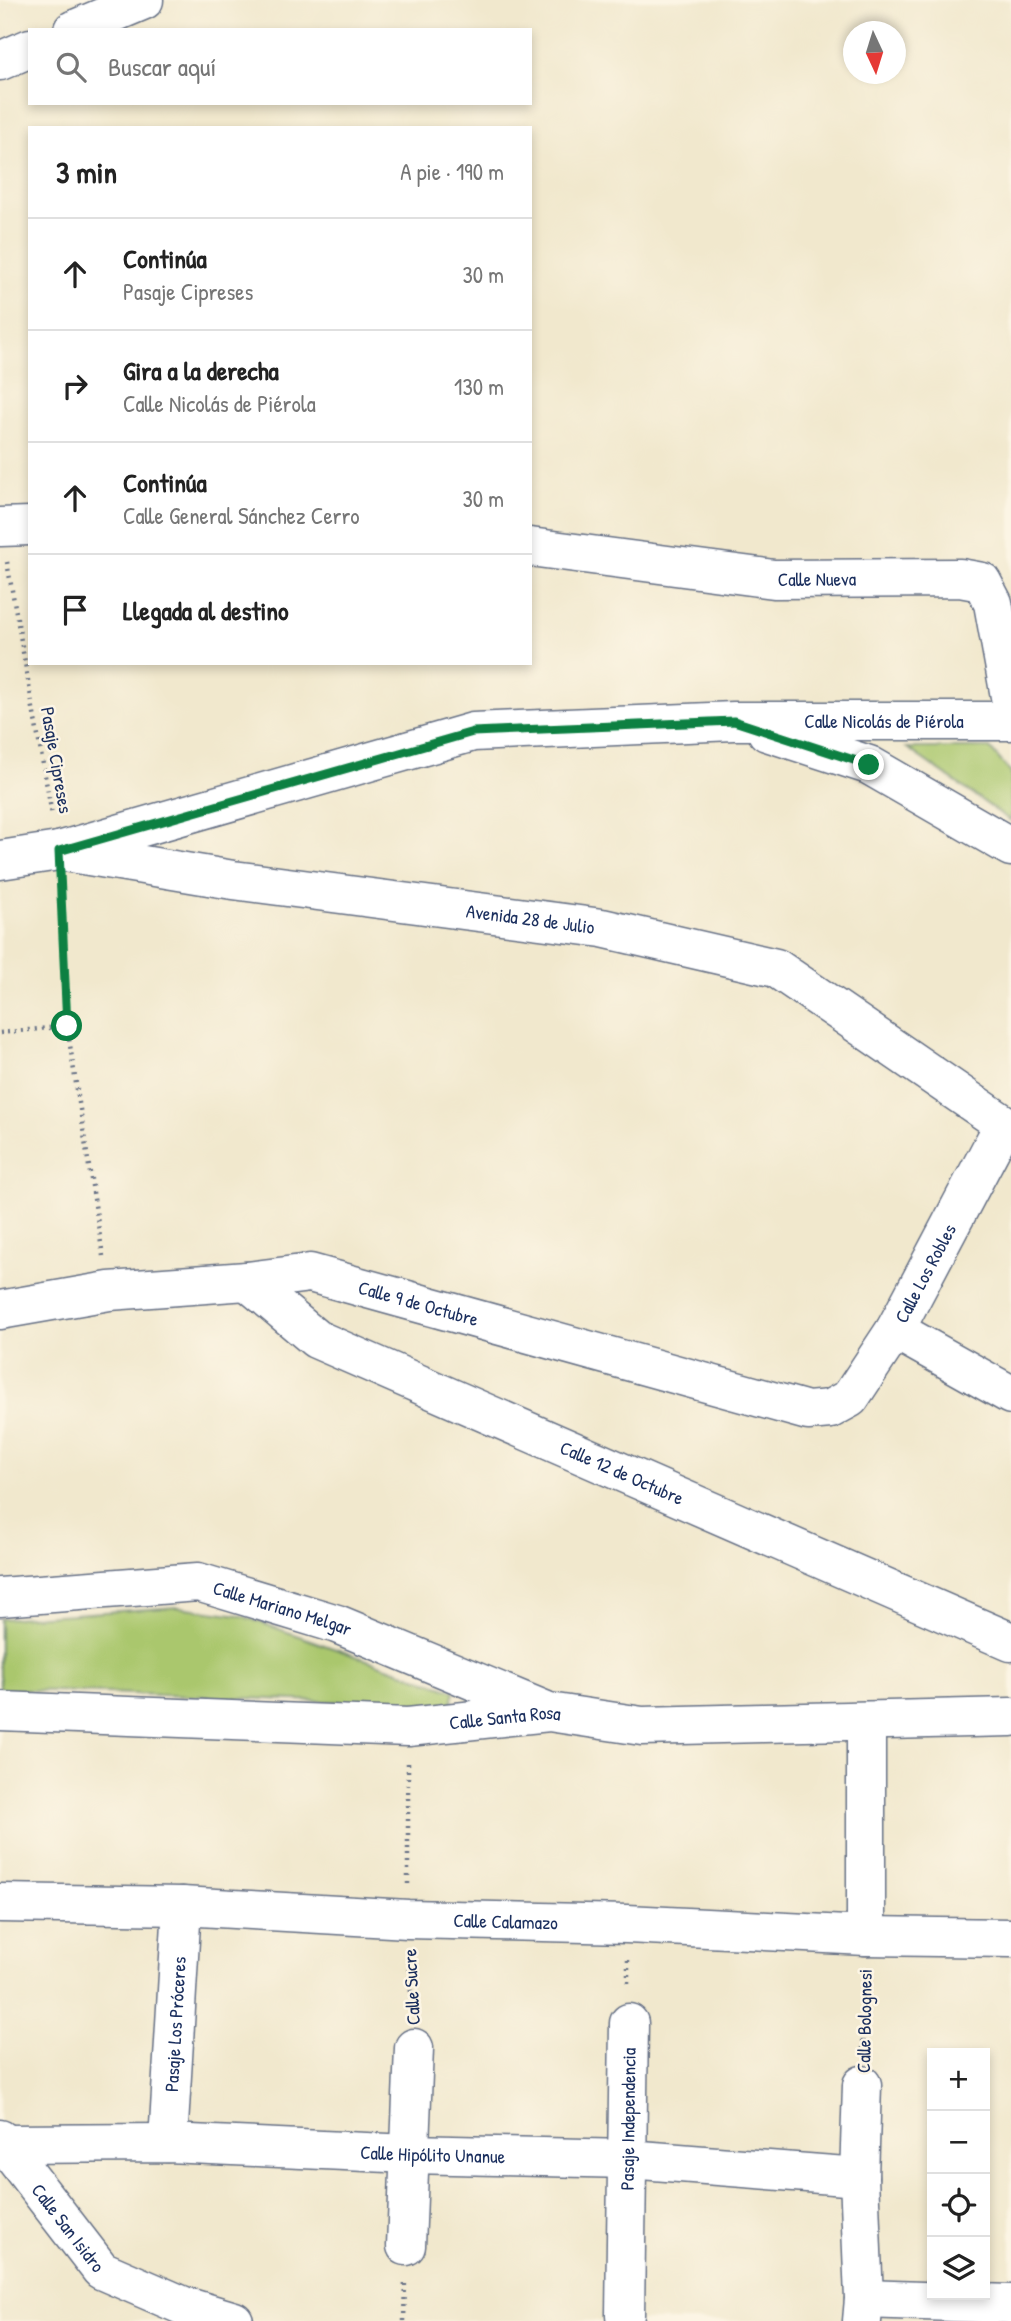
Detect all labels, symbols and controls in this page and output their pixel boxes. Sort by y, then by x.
north arrow [843,21,906,84]
search box [28,28,532,105]
icon: search [52,48,90,86]
text: Buscar aquí [108,49,216,84]
text: 3 min [56,152,117,192]
text: A pie · 190 m [400,156,504,187]
text: Continúa [123,241,207,276]
icon: ahead [56,255,94,293]
text: 30 m [462,259,504,290]
text: Pasaje Cipreses [123,276,253,307]
text: Gira a la derecha [123,353,279,388]
icon: right [56,367,94,405]
text: 130 m [454,371,504,402]
text: Calle Nicolás de Piérola [123,388,316,419]
text: Continúa [123,465,207,500]
icon: ahead [56,479,94,517]
text: 30 m [462,483,504,514]
text: Calle General Sánchez Cerro [123,500,360,531]
street label: Calle Nueva [778,566,857,592]
icon: arrive [56,591,94,629]
text: Llegada al destino [123,593,289,628]
street label: Pasaje Cipreses [35,705,79,815]
street label: Calle Nicolás de Piérola [804,708,964,734]
route end [853,749,884,780]
street label: Avenida 28 de Julio [465,897,596,940]
route start [51,1010,82,1041]
street label: Calle Los Robles [888,1219,962,1327]
street label: Calle 9 de Octubre [355,1274,482,1332]
street label: Calle 12 de Octubre [556,1434,688,1511]
street label: Calle Mariano Melgar [210,1574,357,1642]
street label: Calle Santa Rosa [448,1699,563,1736]
street label: Calle Calamazo [453,1907,558,1935]
street label: Calle Sucre [396,1948,426,2026]
street label: Pasaje Los Próceres [158,1956,192,2093]
street label: Calle Bolognesi [850,1969,878,2073]
street label: Pasaje Independencia [614,2047,642,2191]
map controls [927,2048,990,2300]
button: + [927,2048,990,2111]
button: − [927,2111,990,2174]
street label: Calle Hipólito Unanue [360,2139,506,2169]
button: locate [927,2174,990,2237]
street label: Calle San Isidro [26,2178,111,2278]
button: layers [927,2237,990,2300]

